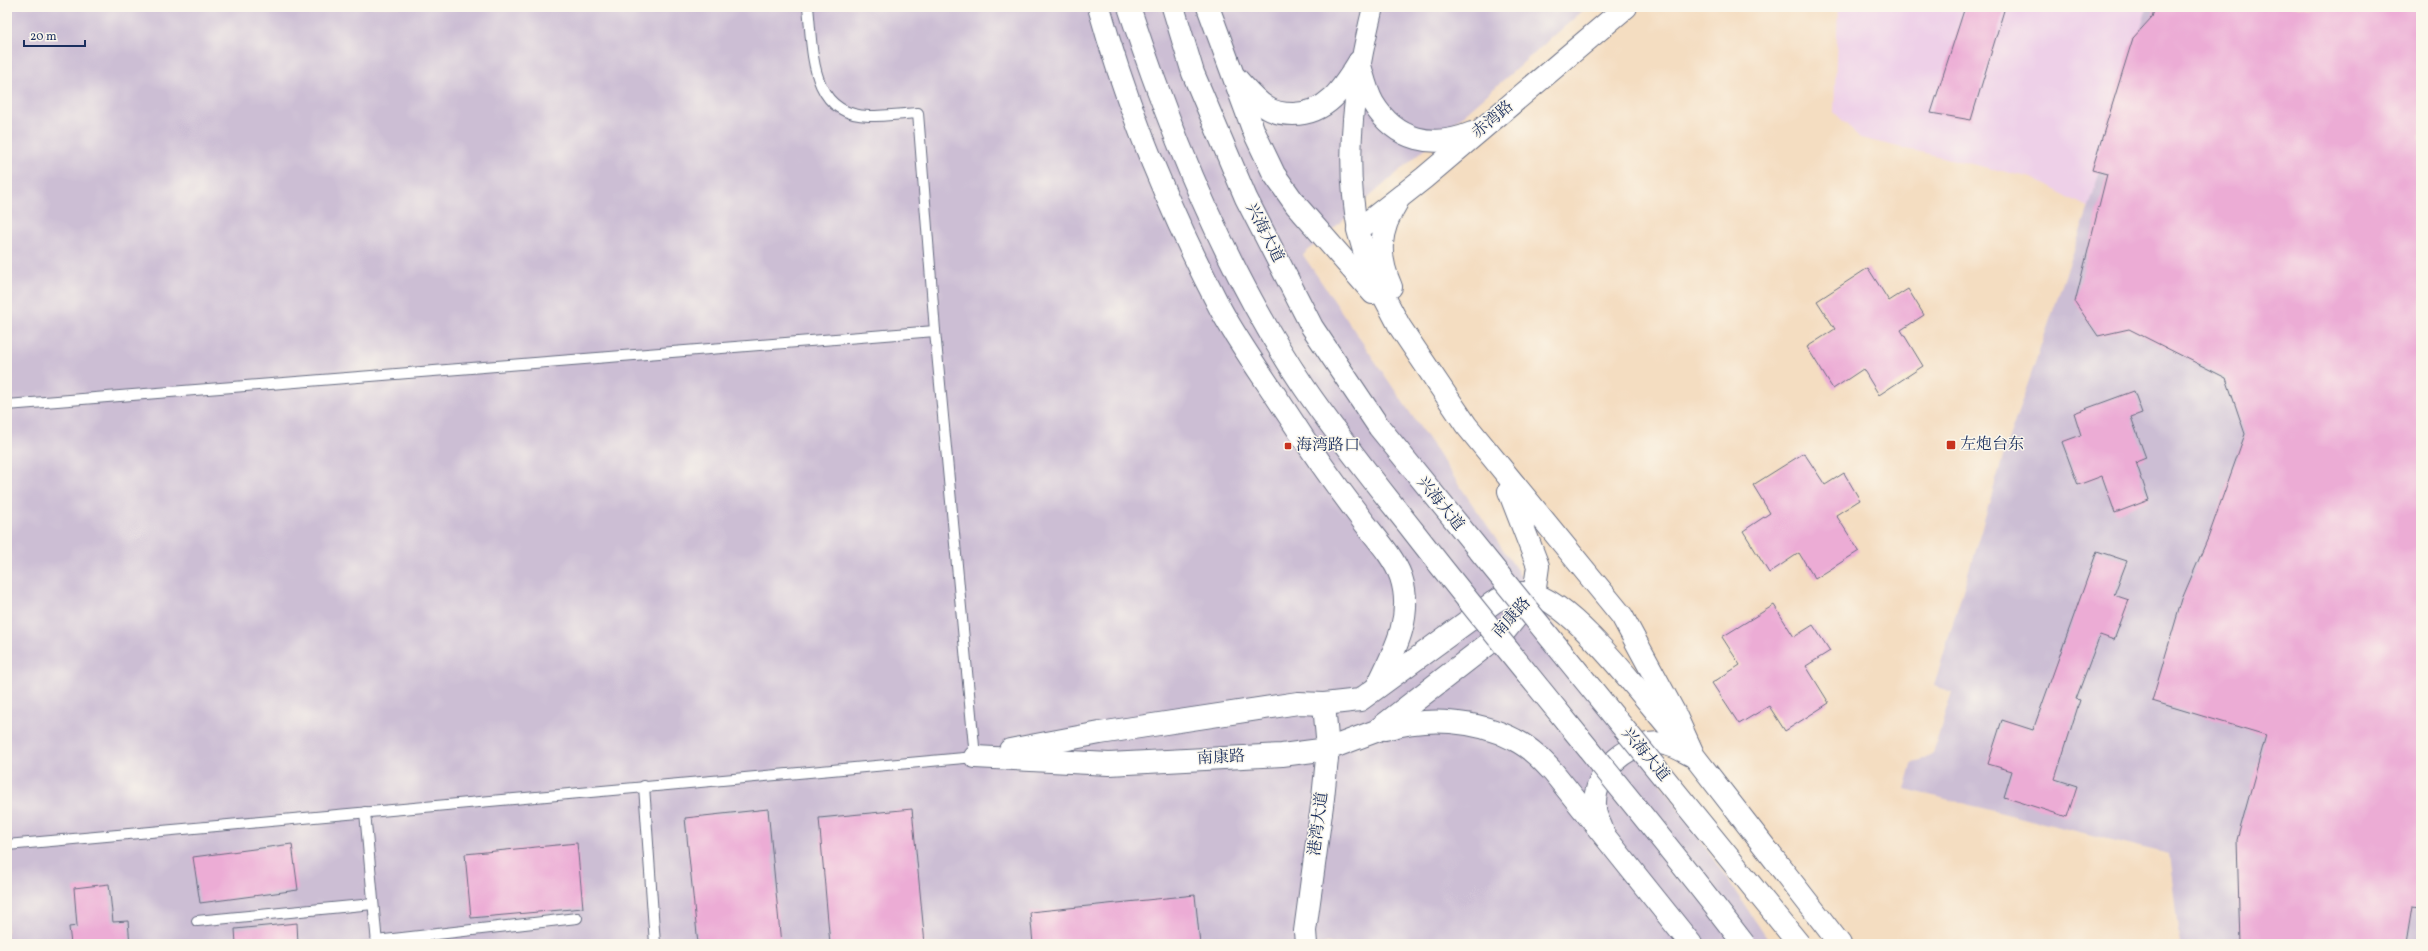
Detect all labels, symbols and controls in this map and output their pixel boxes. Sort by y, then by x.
scale bar [24,22,85,48]
text: 20 m [30,29,57,45]
street label: 赤湾路 [1468,96,1518,144]
street label: 兴海大道 [1240,199,1288,267]
place label: 左炮台东 [1960,434,2024,456]
place label: 海湾路口 [1296,435,1360,457]
marker: 左炮台东 [1945,439,1957,451]
marker: 海湾路口 [1283,441,1293,451]
street label: 兴海大道 [1411,472,1469,536]
street label: 南康路 [1488,593,1536,643]
street label: 兴海大道 [1616,723,1674,787]
street label: 南康路 [1196,746,1246,770]
street label: 港湾大道 [1304,791,1334,857]

